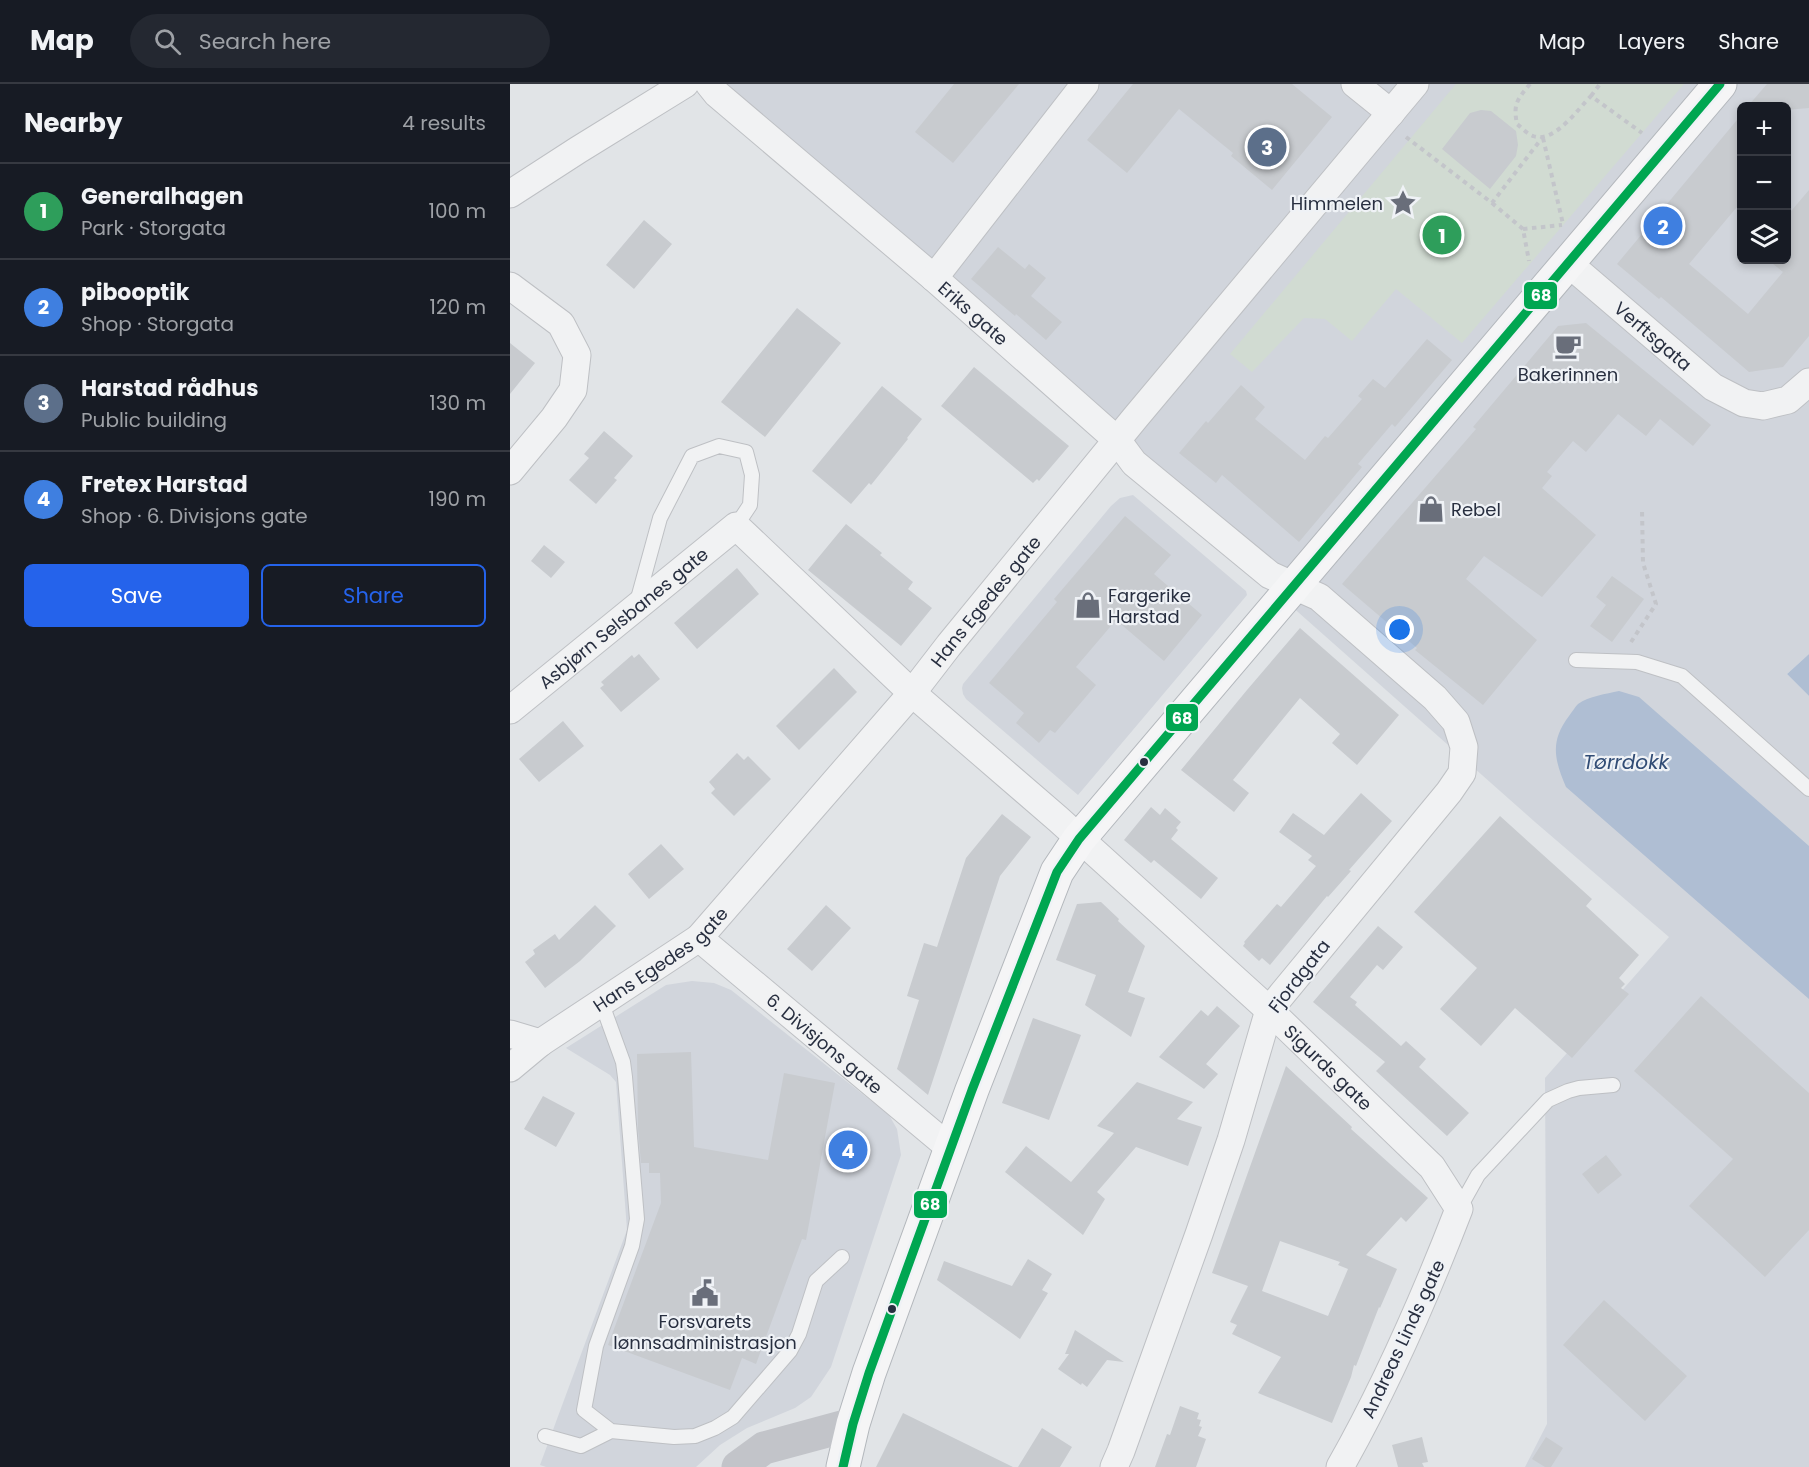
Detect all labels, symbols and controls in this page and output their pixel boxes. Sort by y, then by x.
search box [130,14,550,68]
text: Map [30,21,94,60]
icon: search [151,25,184,58]
text: Search here [199,26,331,57]
text: Map [1539,27,1585,56]
text: Layers [1618,27,1685,56]
text: Share [1718,27,1779,56]
map controls [1737,102,1791,264]
button: + [1737,102,1791,156]
text: Nearby [24,105,122,141]
text: 4 results [402,109,486,137]
pin: 3 [1248,124,1287,170]
button: − [1737,156,1791,210]
text: Generalhagen [81,181,244,212]
place icon: Himmelen [1388,188,1418,218]
place label: Himmelen [1291,191,1383,216]
text: 1 [40,197,47,225]
text: 100 m [429,197,486,225]
pin: 2 [1644,204,1682,248]
button: layers [1737,210,1791,264]
pin: 1 [1422,212,1462,258]
text: Park · Storgata [81,214,226,242]
street label: Eriks gate [933,275,1014,351]
text: pibooptik [81,277,189,308]
line badge: 68 [1523,281,1558,310]
text: 68 [1531,284,1551,307]
text: 2 [38,293,49,321]
text: 120 m [430,293,486,321]
street label: Verftsgata [1609,295,1697,376]
text: Shop · Storgata [81,310,234,338]
cafe icon: Bakerinnen [1553,331,1583,361]
place label: Bakerinnen [1518,362,1618,387]
text: Harstad rådhus [81,373,258,404]
text: 3 [37,389,50,417]
text: 130 m [429,389,486,417]
text: Public building [81,406,227,434]
text: Fretex Harstad [81,469,248,500]
text: 4 [37,485,50,513]
text: 190 m [429,485,486,513]
shop icon: Rebel [1416,494,1446,524]
place label: Rebel [1451,497,1501,522]
text: Shop · 6. Divisjons gate [81,502,308,530]
street label: Hans Egedes gate [924,530,1046,672]
street label: Asbjørn Selsbanes gate [533,541,713,694]
button: Save [24,564,249,627]
button: Share [261,564,486,627]
place label: Fargerike Harstad [1108,583,1191,629]
shop icon: Fargerike Harstad [1073,590,1103,620]
your location [1385,615,1414,644]
line badge: 68 [1165,703,1199,732]
text: 68 [1172,707,1192,730]
water label: Tørrdokk [1583,748,1670,776]
unlabelled marker [1138,756,1150,768]
street label: Hans Egedes gate [588,901,733,1017]
street label: Fjordgata [1262,934,1336,1018]
street label: 6. Divisjons gate [761,987,888,1099]
street label: Sigurds gate [1279,1019,1378,1116]
pin: 4 [828,1128,868,1172]
line badge: 68 [913,1190,948,1219]
text: 68 [920,1193,940,1216]
street label: Andreas Linds gate [1355,1256,1451,1422]
public building icon: Forsvarets lønnsadministrasjon [690,1278,720,1308]
unlabelled marker [886,1303,898,1315]
place label: Forsvarets lønnsadministrasjon [613,1309,797,1355]

